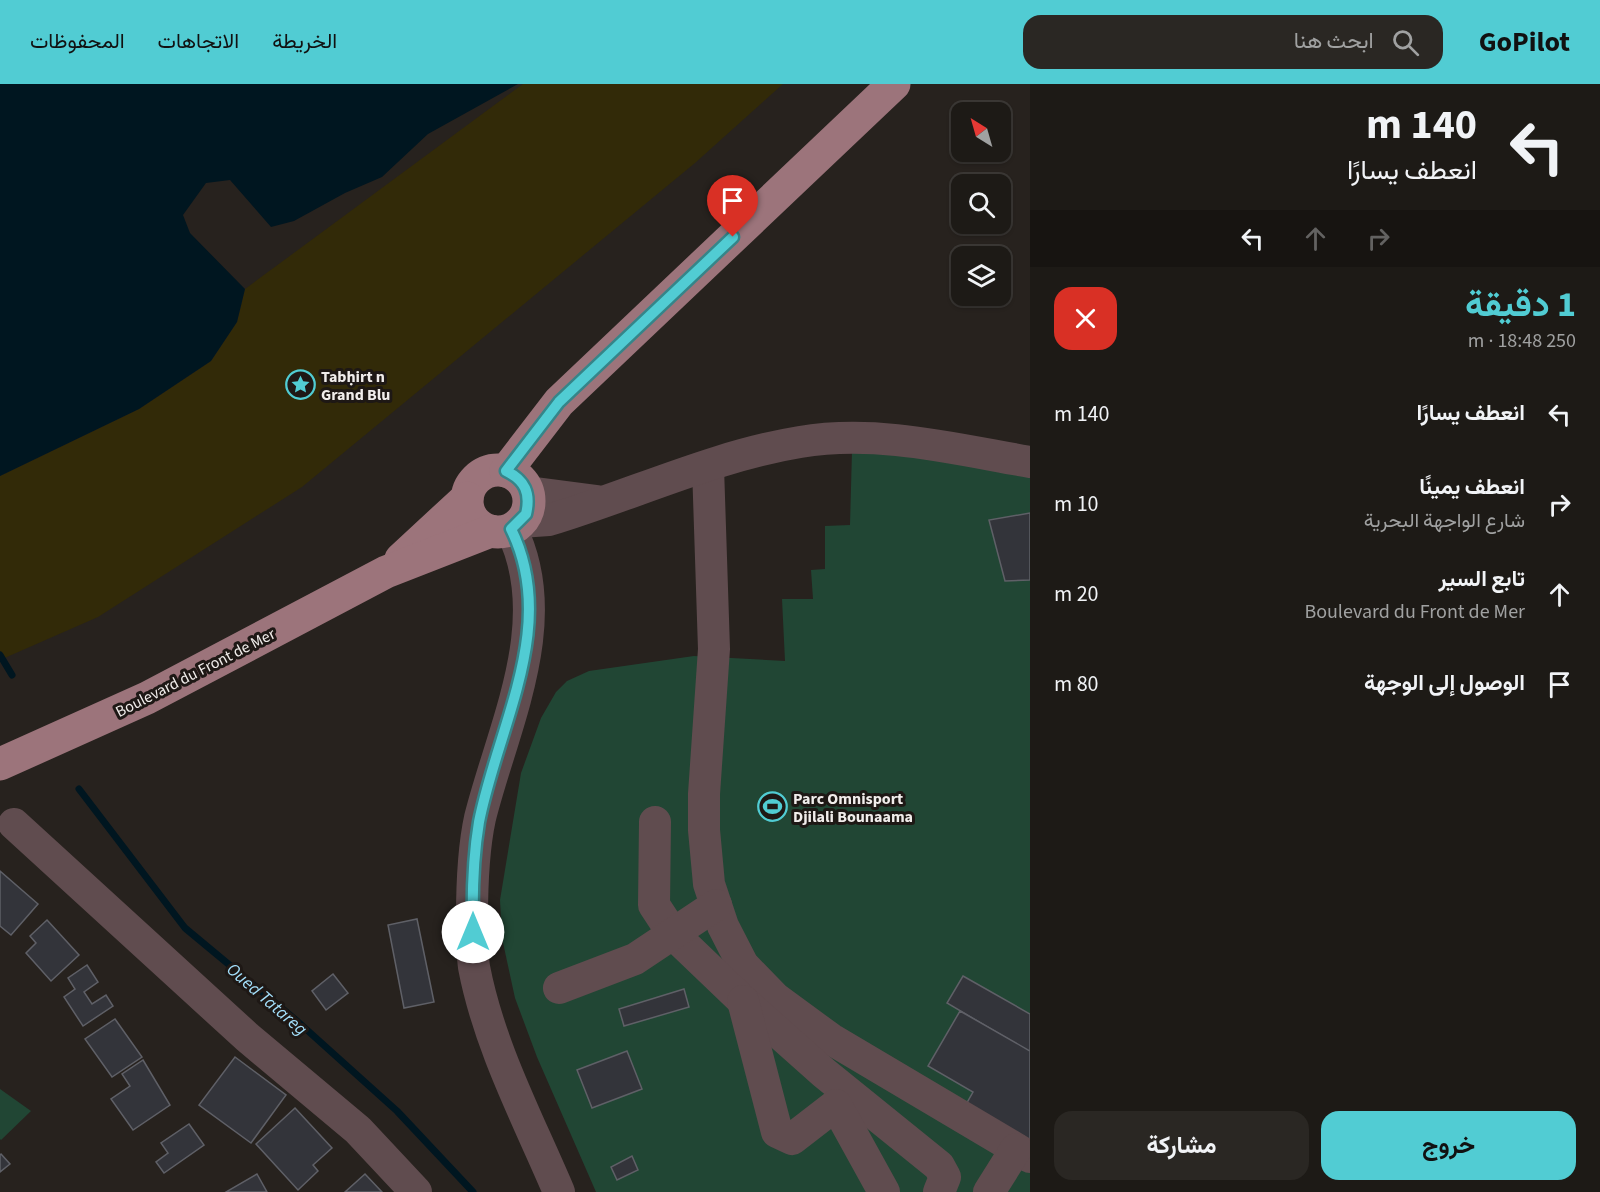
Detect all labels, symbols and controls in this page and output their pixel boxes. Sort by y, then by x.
search box [1023,15,1443,69]
text: GoPilot [1479,22,1570,62]
text: ابحث هنا [1294,25,1374,57]
text: المحفوظات [30,26,125,56]
text: الاتجاهات [158,26,239,56]
text: الخريطة [272,26,337,56]
icon: search [1389,26,1422,59]
text: 140 m [1366,95,1477,155]
north arrow [951,102,1011,162]
map controls [951,102,1011,306]
icon: left [1498,108,1576,186]
text: انعطف يسارًا [1347,151,1477,190]
button: search [951,174,1011,234]
pin [707,175,758,237]
icon: arrive [716,184,749,217]
icon: left [1236,222,1269,255]
icon: ahead [1299,222,1332,255]
icon: right [1362,222,1395,255]
button: layers [951,246,1011,306]
text: 1 دقيقة [1465,279,1576,330]
button: close [1054,287,1117,350]
text: 250 m · 18:48 [1468,327,1576,355]
place label: Tabḥirt n Grand Blu [321,366,390,406]
place icon: Tabḥirt n Grand Blu [284,369,316,401]
text: انعطف يسارًا [1416,397,1525,429]
text: 140 m [1054,398,1109,430]
icon: left [1543,398,1576,431]
text: انعطف يمينًا [1419,471,1525,503]
text: 10 m [1054,488,1099,520]
icon: right [1543,488,1576,521]
text: شارع الواجهة البحرية [1364,507,1525,535]
text: تابع السير [1439,563,1525,595]
text: 20 m [1054,578,1099,610]
icon: ahead [1543,578,1576,611]
text: Boulevard du Front de Mer [1304,598,1525,626]
street label: Boulevard du Front de Mer [112,623,279,723]
text: الوصول إلى الوجهة [1364,667,1525,699]
text: 80 m [1054,668,1099,700]
icon: arrive [1543,668,1576,701]
place label: Parc Omnisport Djilali Bounaama [793,788,913,828]
sports icon: Parc Omnisport Djilali Bounaama [756,791,788,823]
position arrow [441,900,505,964]
water label: Oued Tatareg [221,957,312,1041]
button: مشاركة [1054,1111,1309,1180]
button: خروج [1321,1111,1576,1180]

